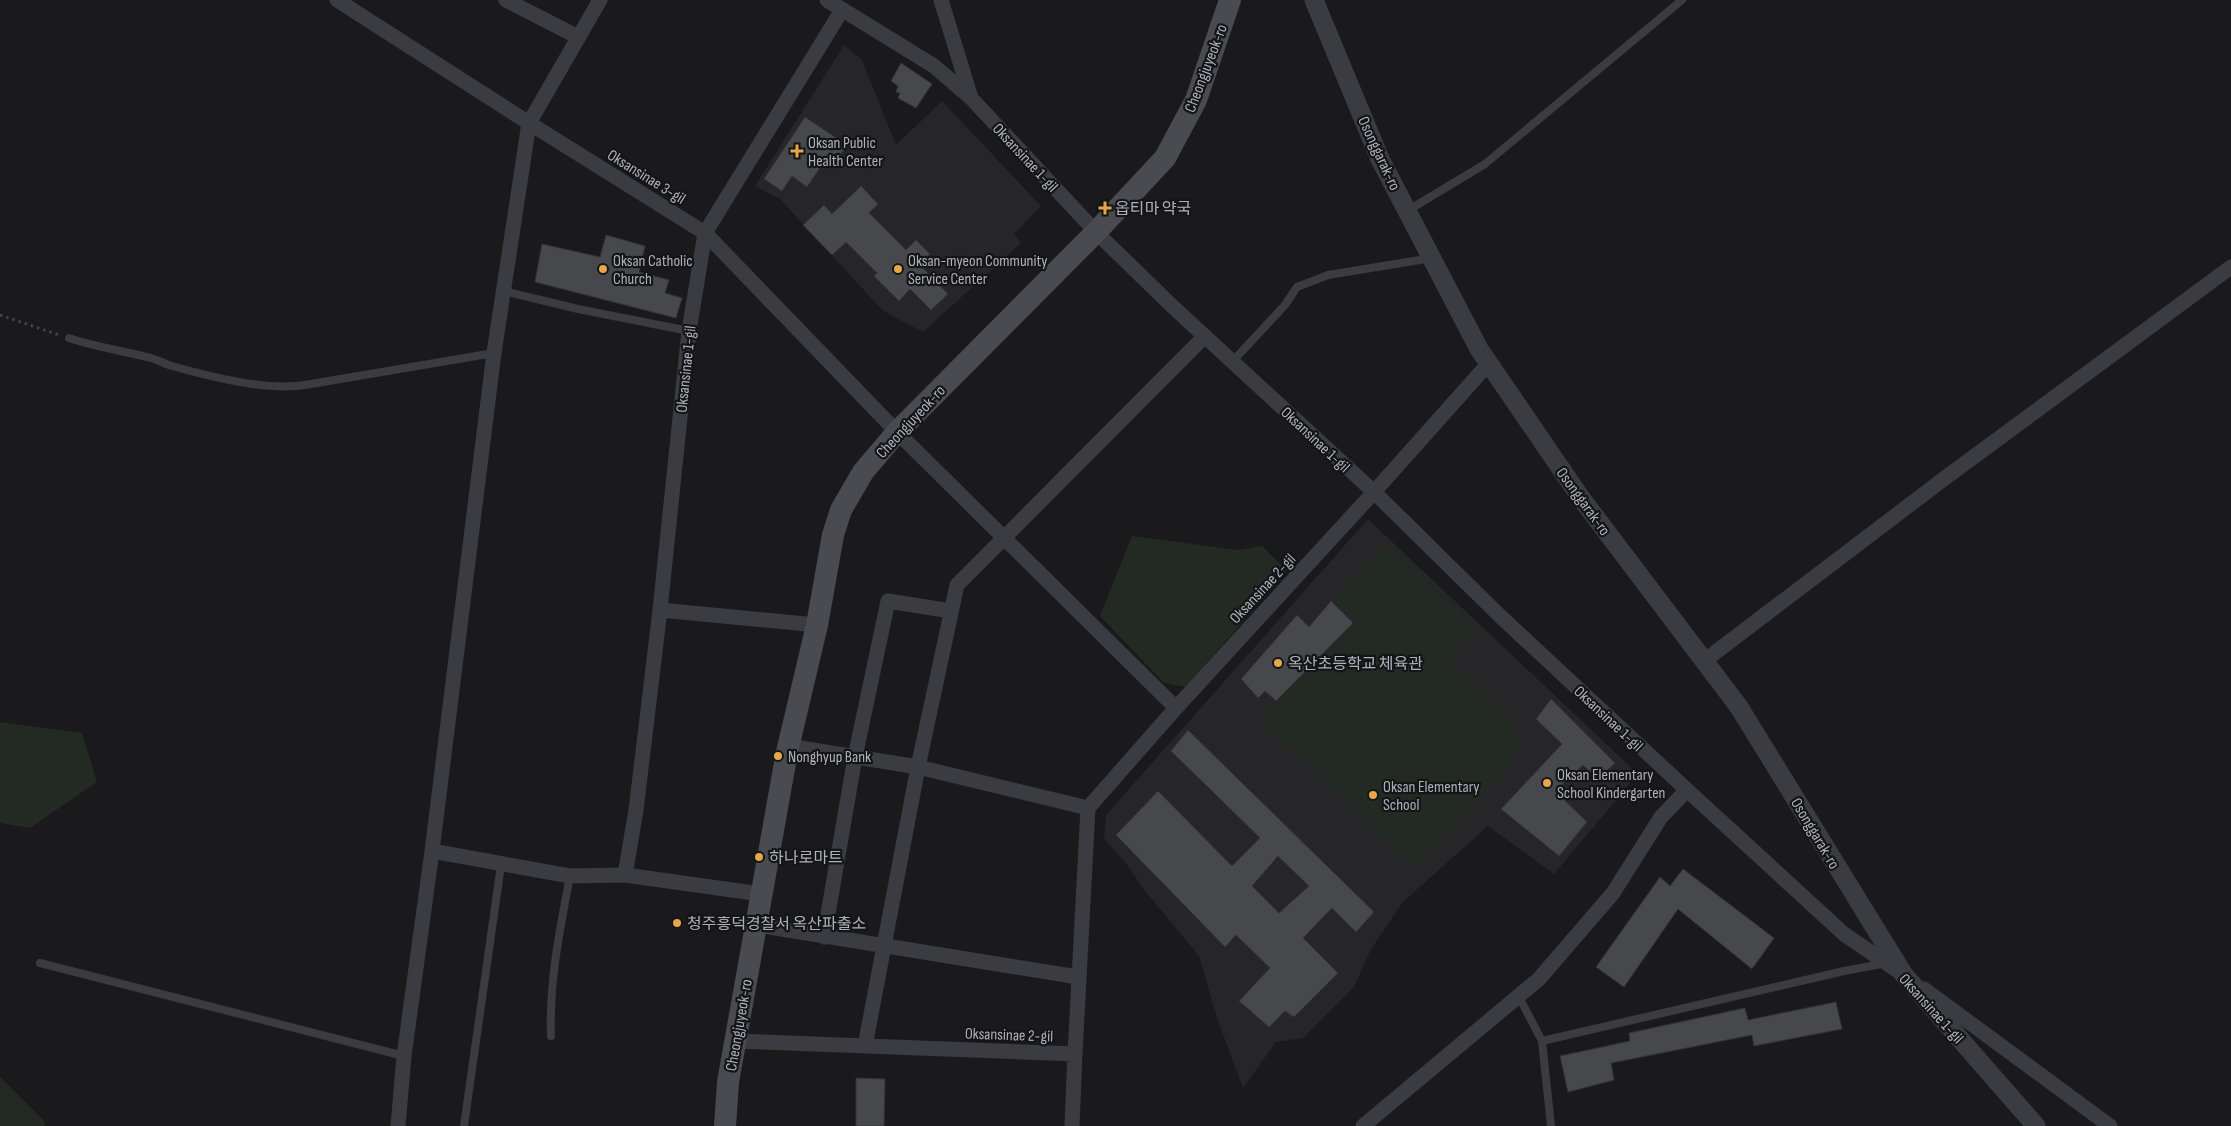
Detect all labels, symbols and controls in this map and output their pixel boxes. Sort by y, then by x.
street label: Cheongjuyeok-ro [1181,22,1232,115]
street label: Osonggarak-ro [1353,114,1404,194]
street label: Oksansinae 1-gil [988,120,1062,196]
place label: Oksan Public Health Center [808,134,883,171]
marker: Oksan Public Health Center [790,144,804,158]
street label: Oksansinae 3-gil [604,146,689,209]
place label: 옵티마 약국 [1115,200,1191,219]
marker: 옵티마 약국 [1099,202,1111,214]
place label: Oksan Catholic Church [613,252,693,289]
place label: Oksan-myeon Community Service Center [908,252,1048,289]
marker: Oksan Catholic Church [597,263,609,275]
marker: Oksan-myeon Community Service Center [892,263,904,275]
street label: Oksansinae 1-gil [672,325,701,414]
street label: Cheongjuyeok-ro [872,382,950,462]
street label: Oksansinae 1-gil [1277,403,1353,477]
street label: Osonggarak-ro [1552,464,1614,540]
street label: Oksansinae 2-gil [1226,550,1300,628]
place label: 옥산초등학교 체육관 [1288,655,1423,674]
marker: 옥산초등학교 체육관 [1272,657,1284,669]
street label: Oksansinae 1-gil [1570,682,1646,756]
place label: Nonghyup Bank [788,748,871,767]
marker: Nonghyup Bank [772,750,784,762]
place label: Oksan Elementary School Kindergarten [1557,766,1665,803]
marker: Oksan Elementary School Kindergarten [1541,777,1553,789]
place label: Oksan Elementary School [1383,778,1480,815]
marker: Oksan Elementary School [1367,789,1379,801]
street label: Osonggarak-ro [1786,795,1843,873]
place label: 하나로마트 [769,849,843,868]
marker: 하나로마트 [753,851,765,863]
place label: 청주흥덕경찰서 옥산파출소 [687,915,866,934]
marker: 청주흥덕경찰서 옥산파출소 [671,917,683,929]
street label: Oksansinae 1-gil [1895,970,1967,1048]
street label: Cheongjuyeok-ro [722,978,757,1073]
street label: Oksansinae 2-gil [964,1024,1053,1047]

